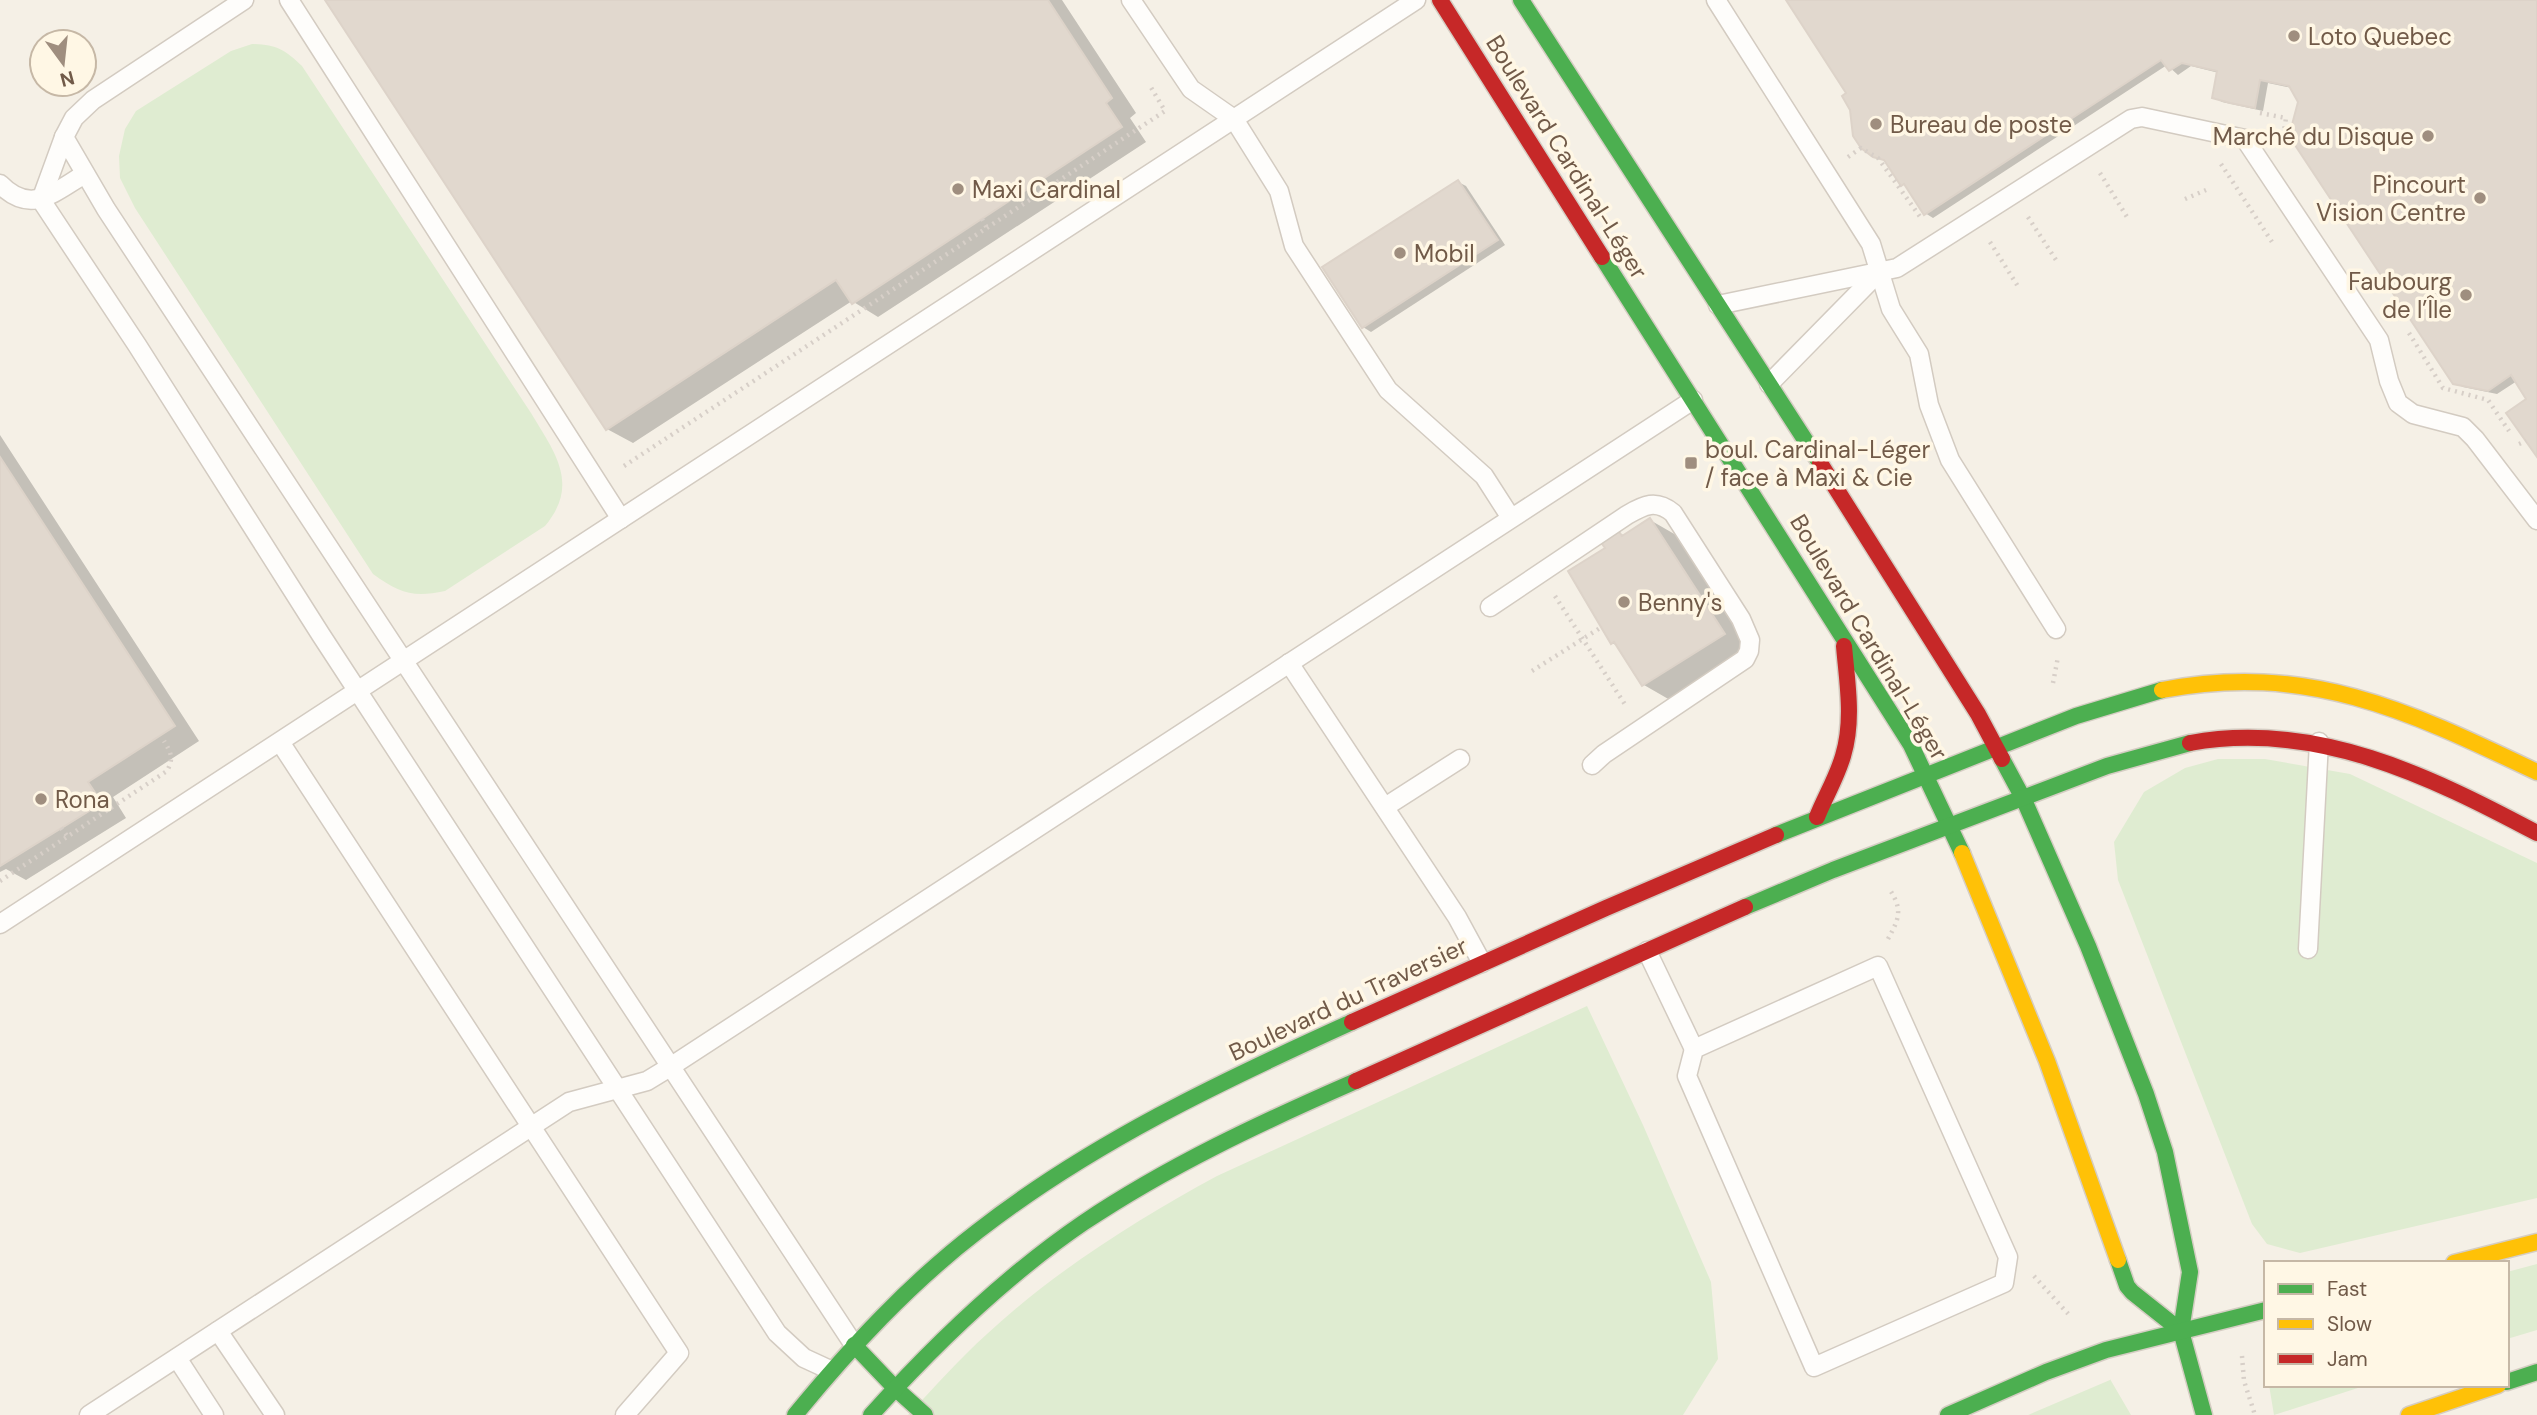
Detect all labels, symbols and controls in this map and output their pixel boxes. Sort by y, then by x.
place label: Loto Quebec [2308,21,2452,52]
north arrow [28,28,98,98]
marker: Loto Quebec [2286,28,2302,44]
street label: Boulevard Cardinal-Léger [1479,29,1655,285]
text: N [57,65,77,93]
place label: Bureau de poste [1890,109,2072,140]
marker: Bureau de poste [1868,116,1884,132]
place label: Marché du Disque [2213,121,2414,152]
marker: Marché du Disque [2420,128,2436,144]
place label: Pincourt Vision Centre [2316,169,2466,228]
place label: Maxi Cardinal [972,174,1121,205]
marker: Maxi Cardinal [950,181,966,197]
marker: Pincourt Vision Centre [2472,190,2488,206]
place label: Mobil [1414,238,1475,269]
marker: Mobil [1392,245,1408,261]
place label: Faubourg de l’Île [2348,266,2452,325]
marker: Faubourg de l’Île [2458,287,2474,303]
place label: boul. Cardinal-Léger / face à Maxi & Cie [1705,434,1930,493]
marker: boul. Cardinal-Léger / face à Maxi & Cie [1683,455,1699,471]
street label: Boulevard Cardinal-Léger [1783,508,1955,766]
place label: Benny's [1638,587,1723,618]
marker: Benny's [1616,594,1632,610]
place label: Rona [55,784,110,815]
marker: Rona [33,791,49,807]
street label: Boulevard du Traversier [1224,930,1472,1068]
legend [2264,1261,2509,1387]
text: Fast [2327,1275,2367,1303]
text: Slow [2327,1310,2372,1338]
text: Jam [2327,1345,2368,1373]

